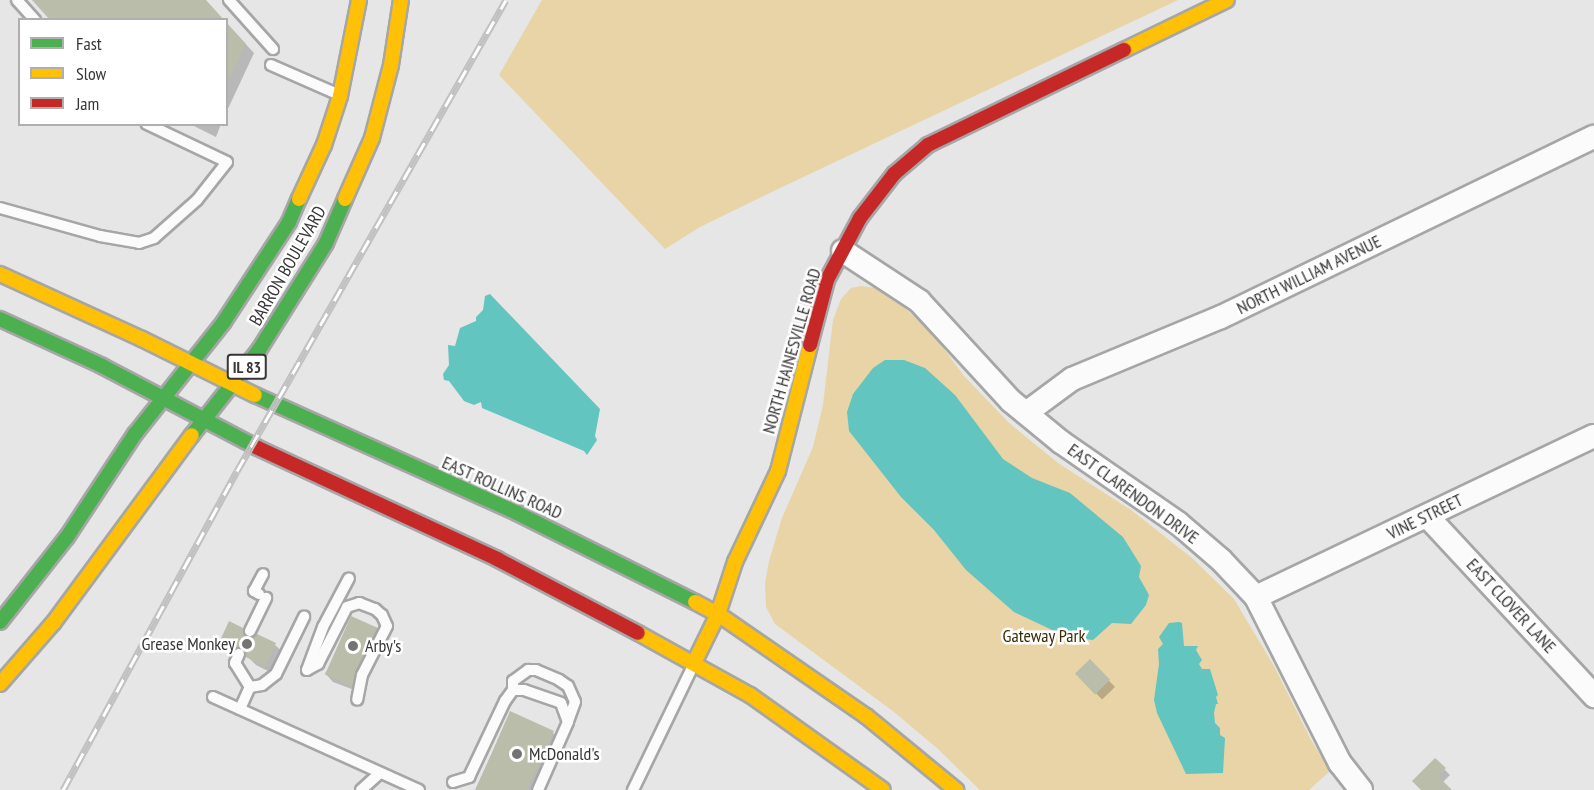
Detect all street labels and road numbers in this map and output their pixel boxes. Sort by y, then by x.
street label: BARRON BOULEVARD [245,202,331,330]
street label: NORTH WILLIAM AVENUE [1233,230,1385,320]
street label: NORTH HAINESVILLE ROAD [758,266,826,436]
road number: IL 83 [226,354,268,380]
street label: EAST CLARENDON DRIVE [1063,439,1203,549]
street label: EAST ROLLINS ROAD [438,452,566,524]
street label: VINE STREET [1384,489,1466,545]
street label: EAST CLOVER LANE [1462,554,1560,658]

